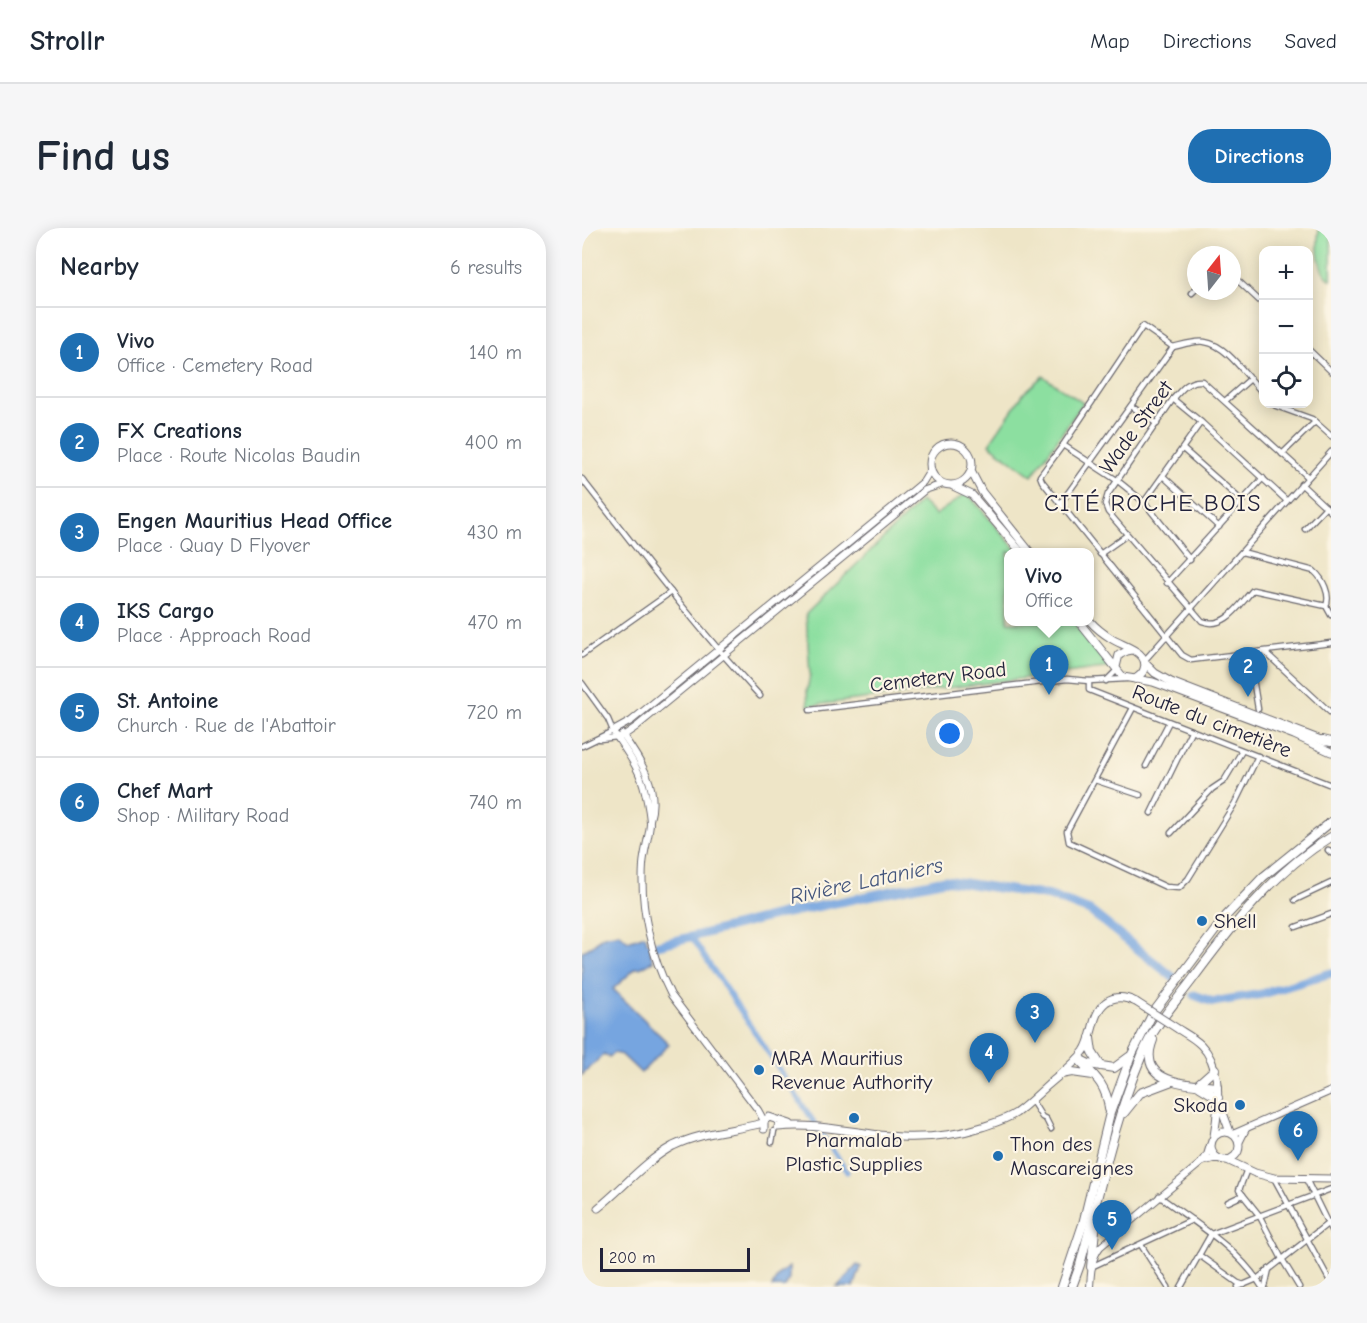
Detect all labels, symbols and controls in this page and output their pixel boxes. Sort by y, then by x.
text: Strollr [30,25,104,57]
text: Map [1090,29,1130,53]
text: Directions [1163,29,1252,53]
text: Saved [1285,29,1337,53]
button: Directions [1188,129,1331,183]
text: Find us [36,132,170,181]
north arrow [1187,246,1241,300]
map controls [1259,246,1313,408]
button: + [1259,246,1313,300]
text: Nearby [60,252,139,282]
text: 6 results [450,256,522,279]
button: − [1259,300,1313,354]
text: Vivo [117,328,155,354]
text: 1 [76,341,83,364]
text: 140 m [469,341,522,364]
text: Office · Cemetery Road [117,354,313,377]
button: locate [1259,354,1313,408]
street label: Wade Street [1094,375,1178,478]
text: FX Creations [117,418,242,444]
text: 2 [75,431,84,454]
text: 400 m [465,431,522,454]
text: Place · Route Nicolas Baudin [117,444,361,467]
district label: CITÉ ROCHE BOIS [1044,489,1262,517]
text: Engen Mauritius Head Office [117,508,392,534]
text: 3 [75,521,84,544]
text: 430 m [467,521,522,544]
text: Place · Quay D Flyover [117,534,310,557]
popup [1004,548,1094,626]
text: Vivo [1025,563,1062,589]
text: Office [1025,589,1073,612]
text: IKS Cargo [117,598,214,624]
text: 4 [75,611,84,634]
text: 470 m [467,611,522,634]
text: Place · Approach Road [117,624,311,647]
pin: 1 [1030,646,1068,695]
pin: 2 [1228,648,1268,697]
street label: Cemetery Road [868,657,1008,697]
street label: Route du cimetière [1129,680,1295,762]
text: St. Antoine [117,688,218,714]
text: 5 [74,701,85,724]
text: 720 m [467,701,522,724]
text: Church · Rue de l'Abattoir [117,714,336,737]
your location [935,719,964,748]
text: Chef Mart [117,778,213,804]
text: 6 [74,791,85,814]
text: 740 m [469,791,522,814]
text: Shop · Military Road [117,804,289,827]
water label: Rivière Lataniers [787,852,946,910]
place label: Shell [1214,909,1257,933]
marker: Shell [1195,914,1209,928]
pin: 3 [1016,994,1054,1043]
pin: 4 [970,1034,1008,1083]
place label: MRA Mauritius Revenue Authority [771,1046,933,1094]
marker: MRA Mauritius Revenue Authority [752,1063,766,1077]
place label: Skoda [1174,1093,1228,1117]
marker: Skoda [1233,1098,1247,1112]
marker: Pharmalab Plastic Supplies [847,1111,861,1125]
pin: 6 [1278,1112,1318,1161]
place label: Pharmalab Plastic Supplies [785,1128,923,1176]
place label: Thon des Mascareignes [1010,1132,1133,1180]
marker: Thon des Mascareignes [991,1149,1005,1163]
pin: 5 [1092,1200,1132,1250]
scale bar [600,1245,750,1272]
text: 200 m [609,1249,655,1267]

